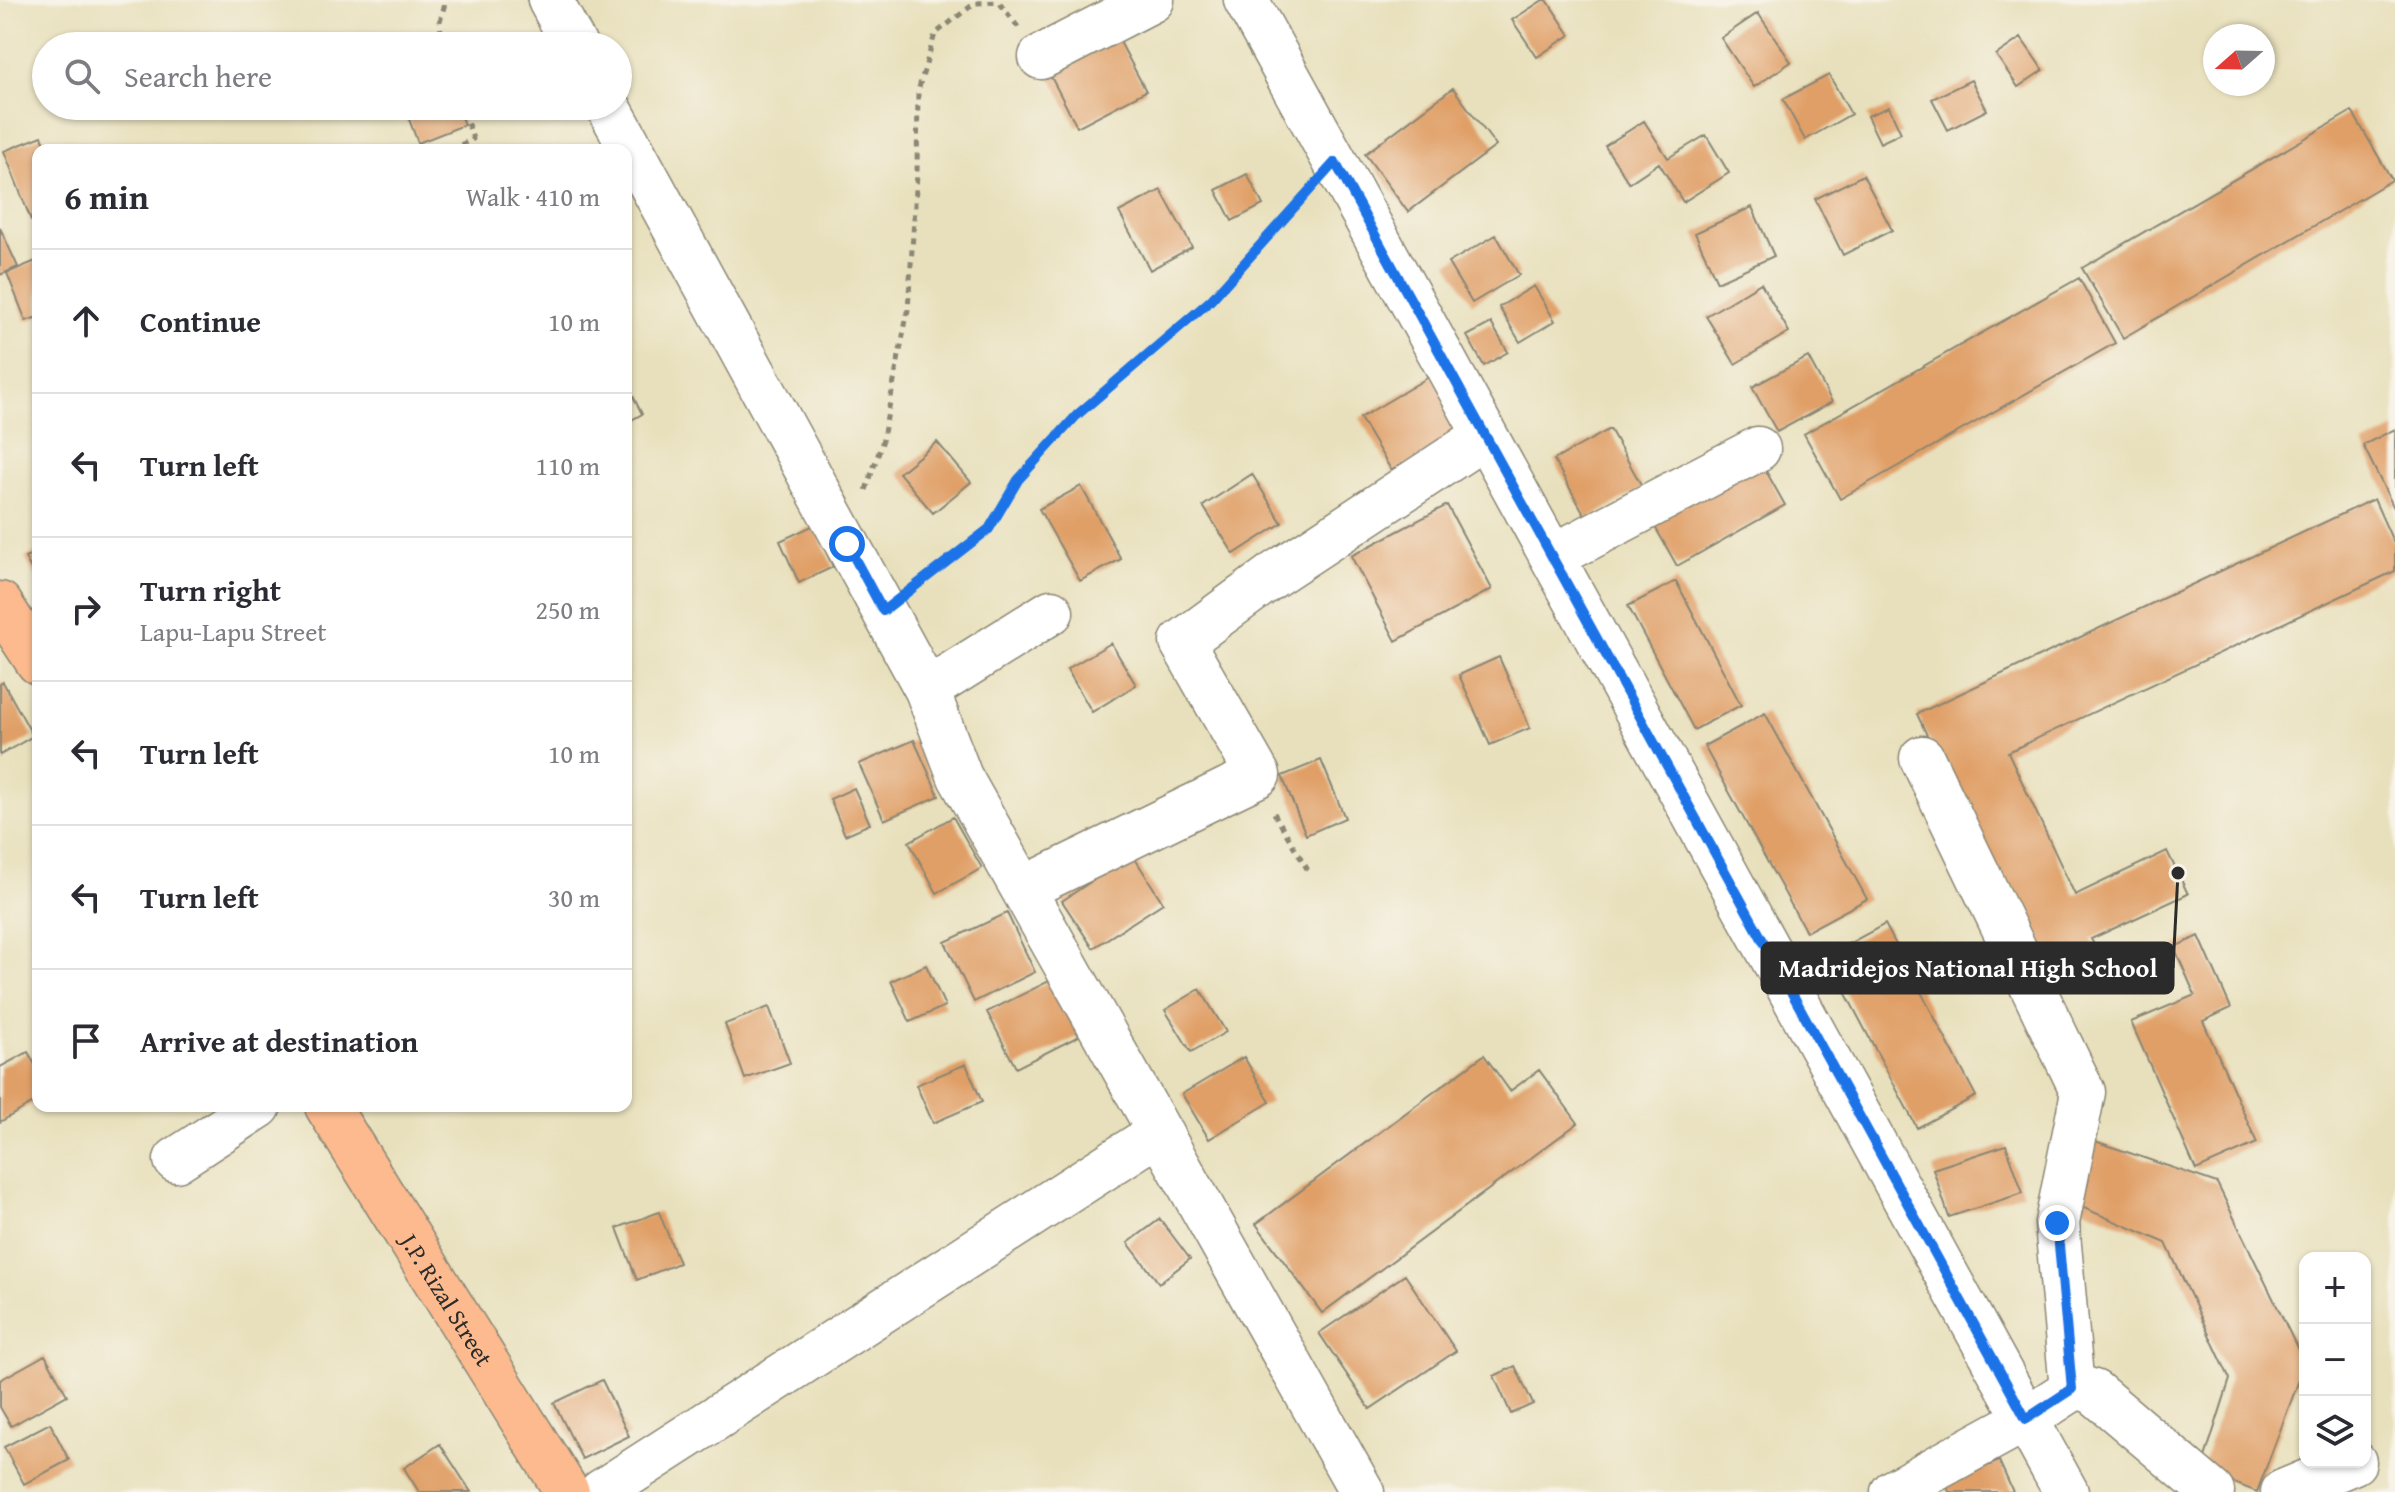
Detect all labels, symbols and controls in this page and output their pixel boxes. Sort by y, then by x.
north arrow [2203,24,2275,96]
search box [32,32,632,120]
icon: search [60,54,104,98]
text: Search here [124,54,272,98]
text: 6 min [64,172,149,221]
text: Walk · 410 m [466,177,600,216]
icon: ahead [64,299,108,343]
text: Continue [140,299,261,343]
text: 10 m [548,302,600,341]
icon: left [64,443,108,487]
text: Turn left [140,443,259,487]
text: 110 m [535,446,600,485]
route start [829,526,865,562]
text: Turn right [140,568,281,612]
icon: right [64,587,108,631]
text: 250 m [535,590,600,629]
text: Lapu-Lapu Street [140,612,327,651]
icon: left [64,731,108,775]
text: Turn left [140,731,259,775]
text: 10 m [548,734,600,773]
icon: left [64,875,108,919]
text: Turn left [140,875,259,919]
text: 30 m [548,878,600,917]
callout: Madridejos National High School [1762,943,2173,993]
text: Madridejos National High School [1779,948,2157,987]
icon: arrive [64,1019,108,1063]
text: Arrive at destination [140,1019,418,1063]
route end [2039,1205,2075,1241]
street label: J.P. Rizal Street [391,1224,502,1373]
map controls [2299,1252,2371,1468]
button: + [2299,1252,2371,1324]
button: − [2299,1324,2371,1396]
button: layers [2299,1396,2371,1468]

